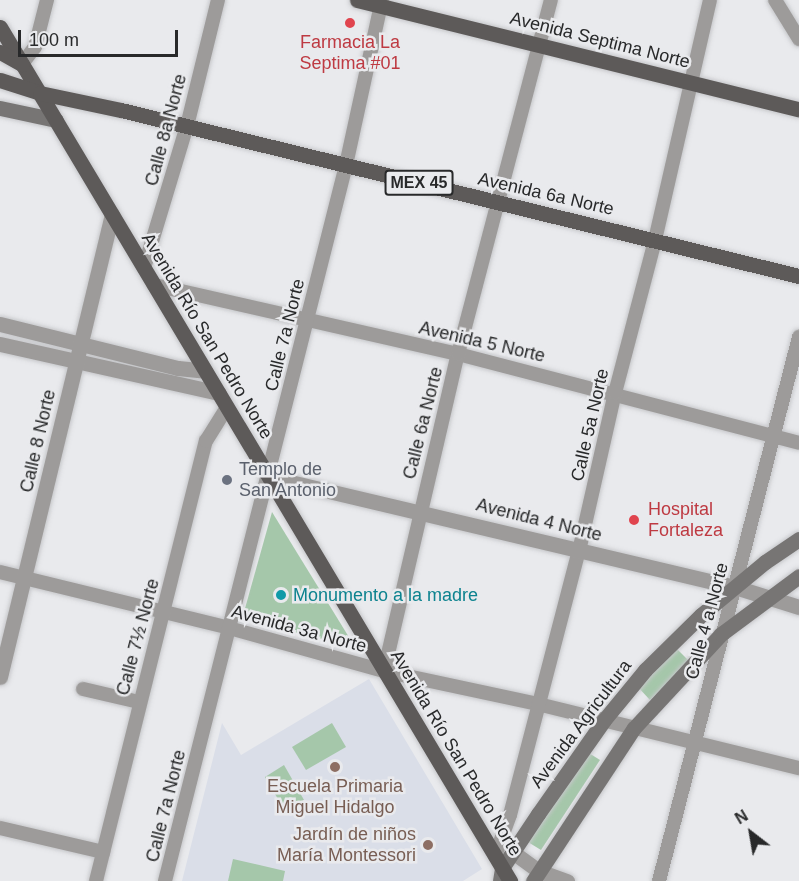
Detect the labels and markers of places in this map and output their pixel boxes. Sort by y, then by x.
marker: Farmacia La Septima #01 [343,16,357,30]
place label: Farmacia La Septima #01 [299,32,401,74]
place label: Templo de San Antonio [239,459,337,502]
marker: Templo de San Antonio [220,473,234,487]
place label: Hospital Fortaleza [648,499,723,542]
marker: Hospital Fortaleza [625,511,643,529]
place label: Monumento a la madre [293,584,478,606]
marker: Monumento a la madre [274,588,288,602]
marker: Escuela Primaria Miguel Hidalgo [328,760,342,774]
place label: Escuela Primaria Miguel Hidalgo [267,776,403,818]
place label: Jardín de niños María Montessori [277,824,416,866]
marker: Jardín de niños María Montessori [421,838,435,852]

